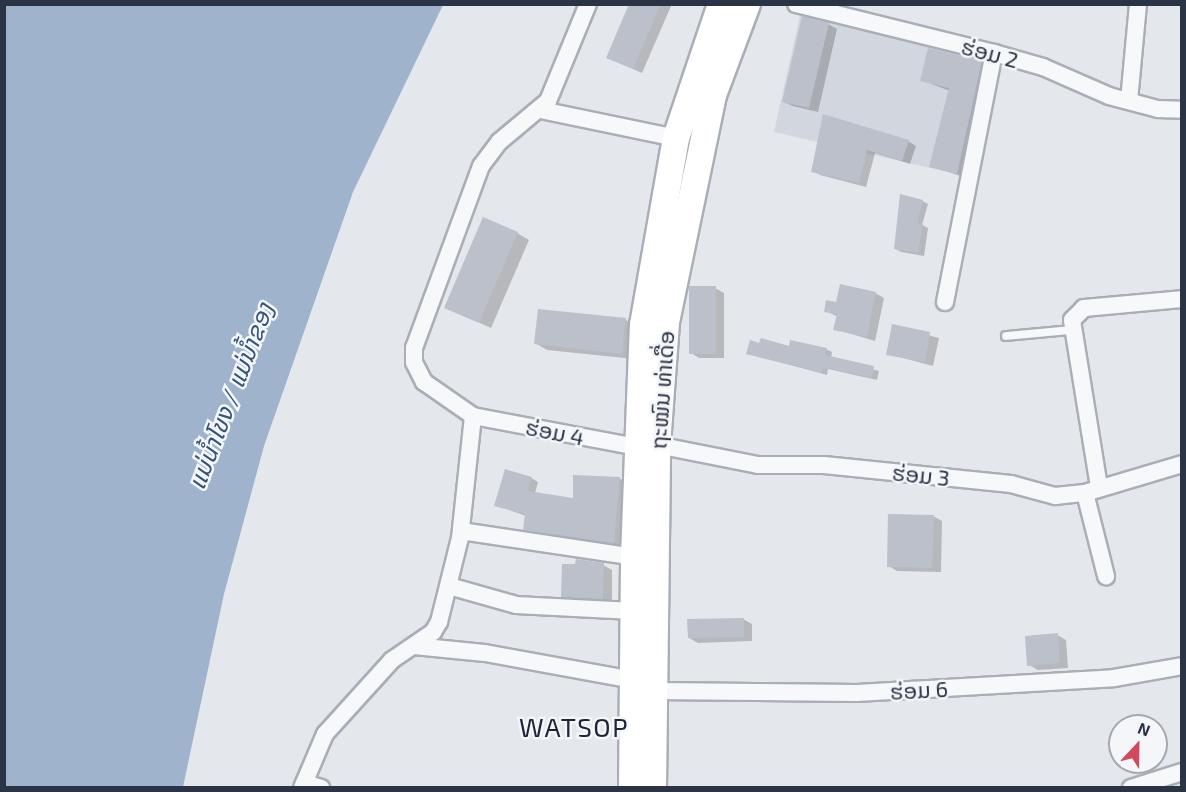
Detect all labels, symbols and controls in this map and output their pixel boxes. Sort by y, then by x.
street label: ຮ່ອມ 2 [959,33,1021,73]
water label: แม่น้ำโขง / ແມ່ນ້ຳຂອງ [181,299,279,493]
street label: ຖະໝົນ ທ່າເດື່ອ [645,330,679,450]
street label: ຮ່ອມ 4 [523,413,587,451]
street label: ຮ່ອມ 3 [891,459,951,491]
street label: ຮ່ອມ 6 [889,675,949,705]
district label: WATSOP [519,711,629,743]
north arrow [1108,714,1168,774]
text: N [1135,718,1153,740]

